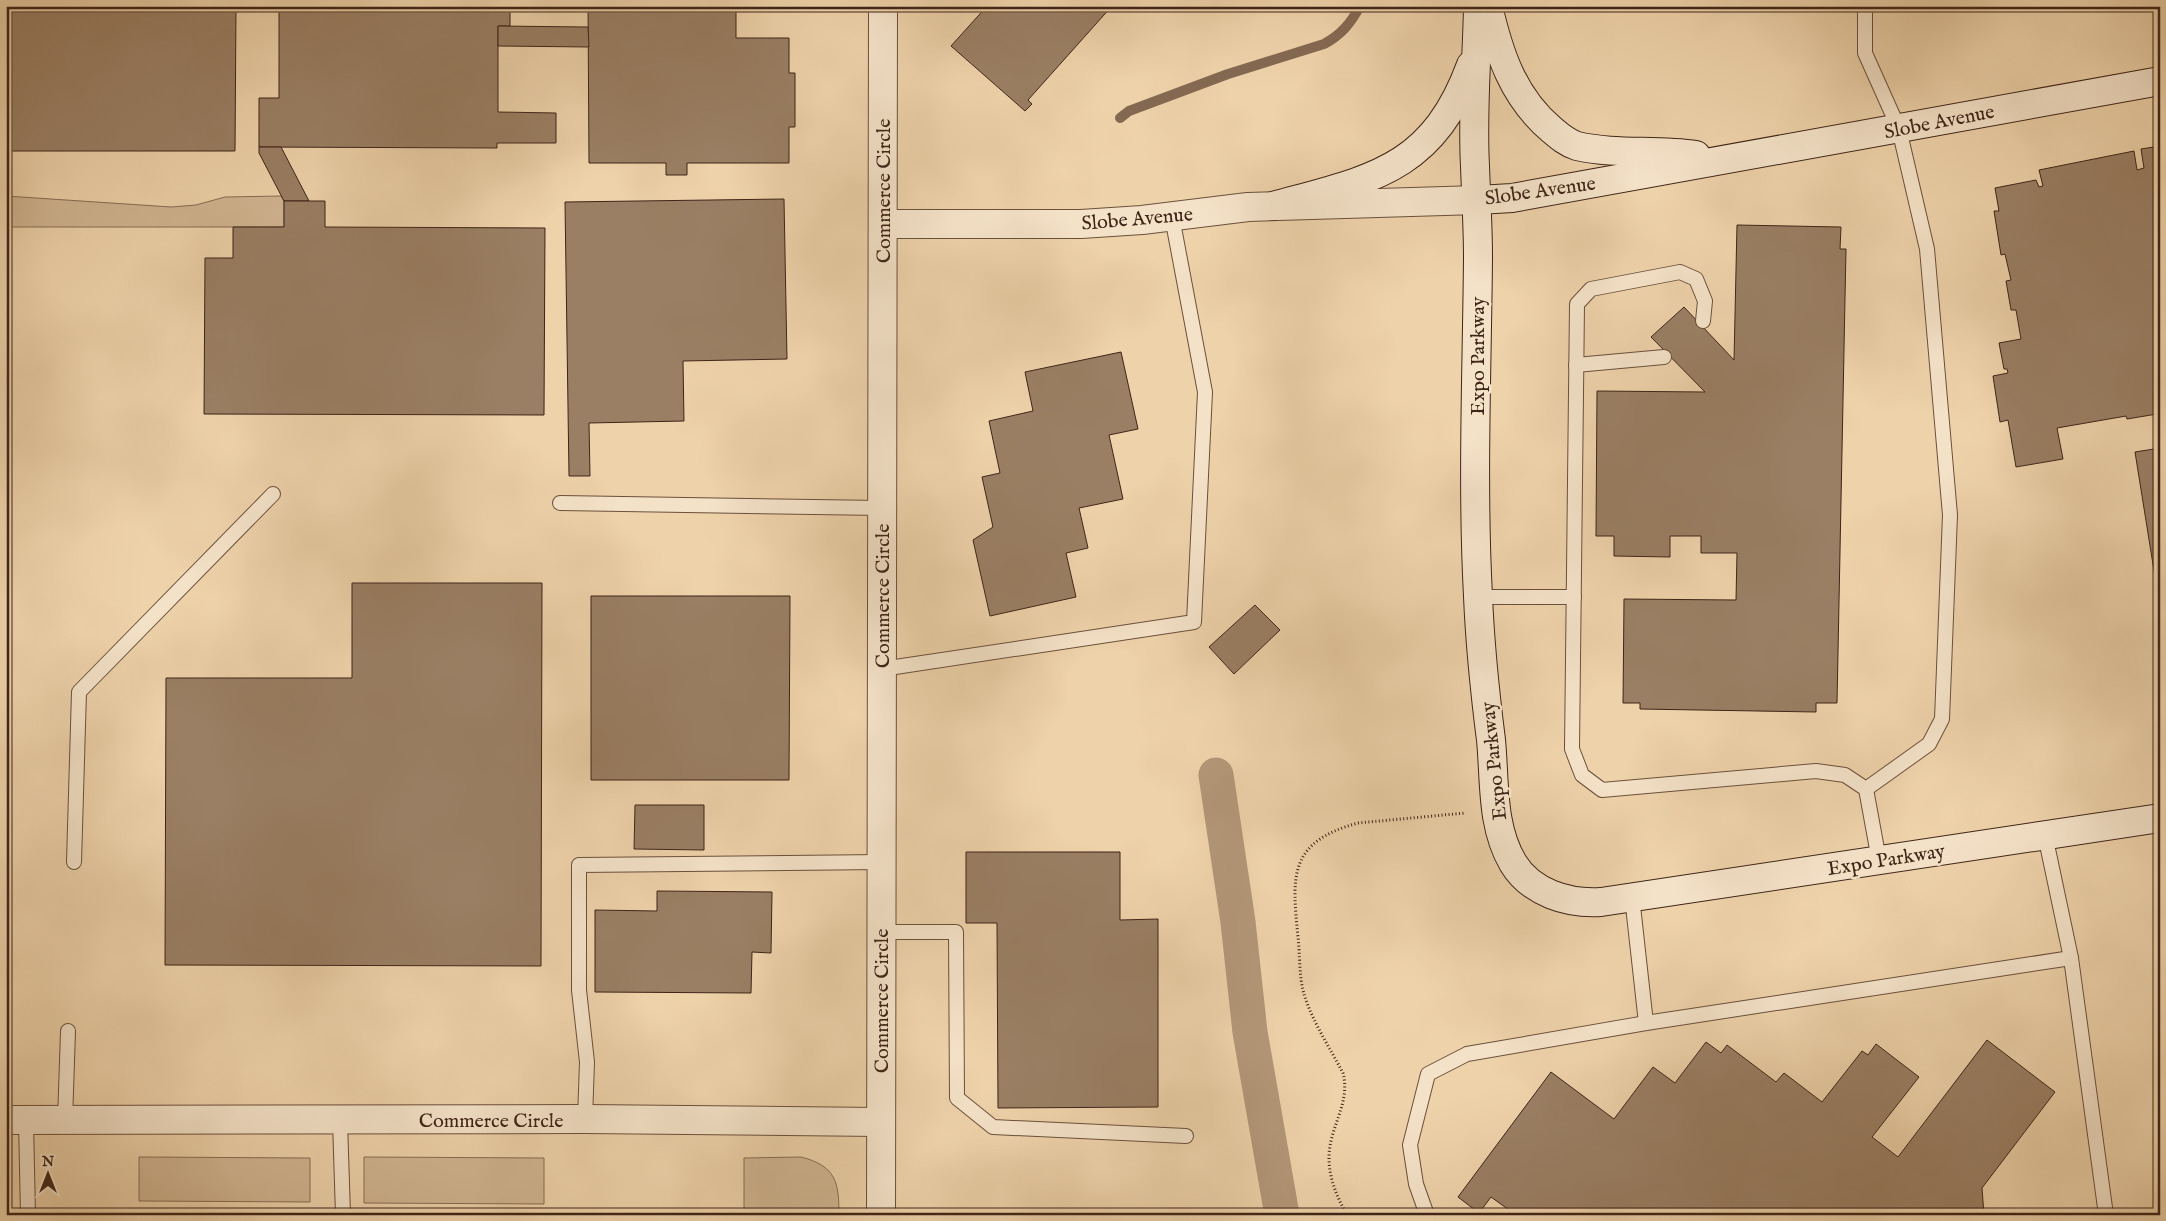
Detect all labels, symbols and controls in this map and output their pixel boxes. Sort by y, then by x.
street label: Slobe Avenue [1882,100,1997,145]
street label: Commerce Circle [872,119,897,263]
street label: Slobe Avenue [1483,171,1597,212]
street label: Slobe Avenue [1080,202,1194,237]
street label: Expo Parkway [1466,296,1491,415]
street label: Commerce Circle [871,524,896,668]
street label: Expo Parkway [1476,700,1513,821]
street label: Expo Parkway [1826,839,1947,882]
street label: Commerce Circle [870,929,895,1073]
street label: Commerce Circle [419,1109,563,1134]
north arrow [22,1148,72,1198]
text: N [41,1153,54,1171]

